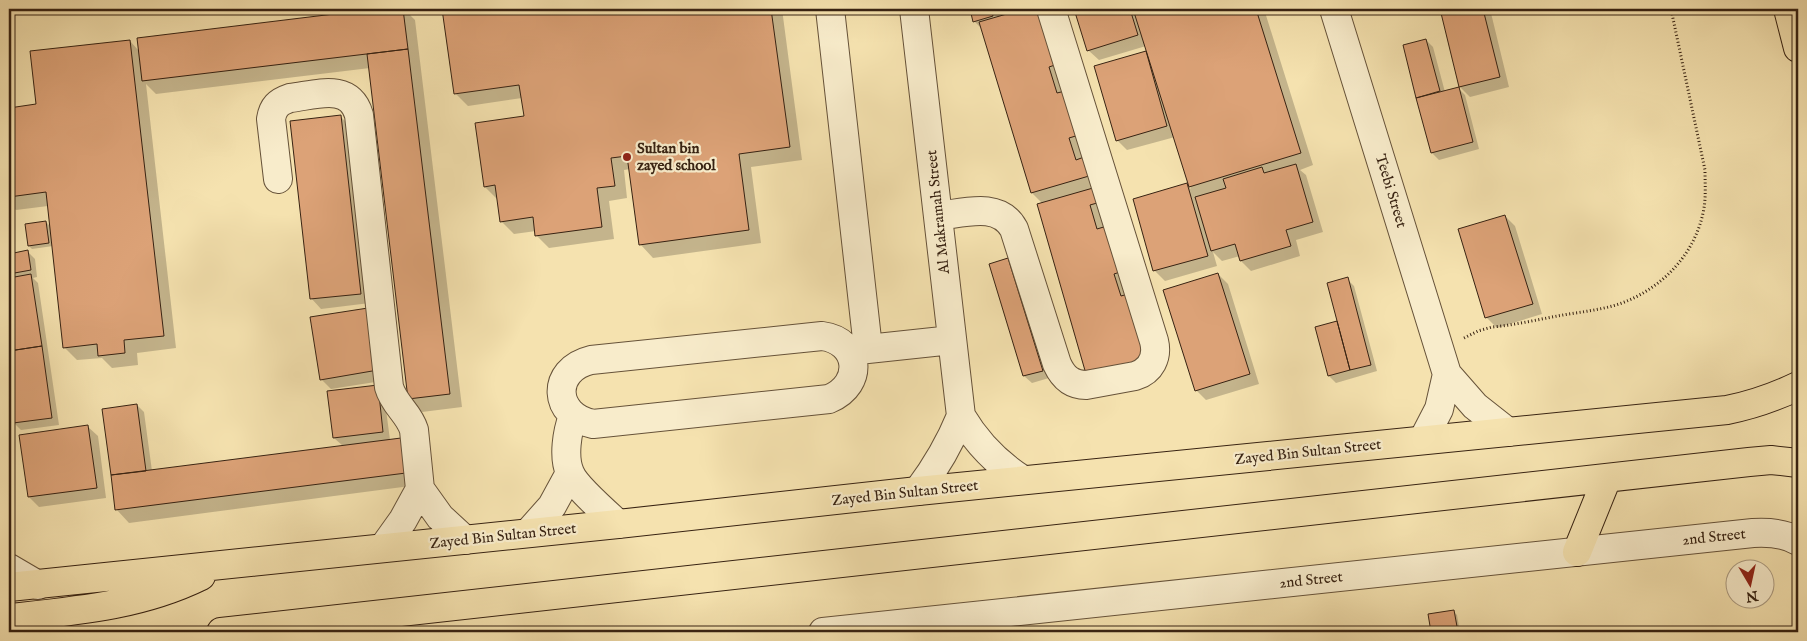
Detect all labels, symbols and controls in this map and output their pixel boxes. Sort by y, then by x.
place label: Sultan bin zayed school [637,139,716,175]
street label: Al Makramah Street [922,149,954,276]
marker: Sultan bin zayed school [621,151,633,163]
street label: Teebi Street [1371,152,1411,230]
street label: Zayed Bin Sultan Street [1234,435,1382,469]
street label: Zayed Bin Sultan Street [831,476,979,510]
street label: Zayed Bin Sultan Street [429,519,577,553]
street label: 2nd Street [1681,524,1747,550]
north arrow [1724,558,1774,608]
street label: 2nd Street [1278,567,1344,593]
text: N [1744,586,1760,606]

